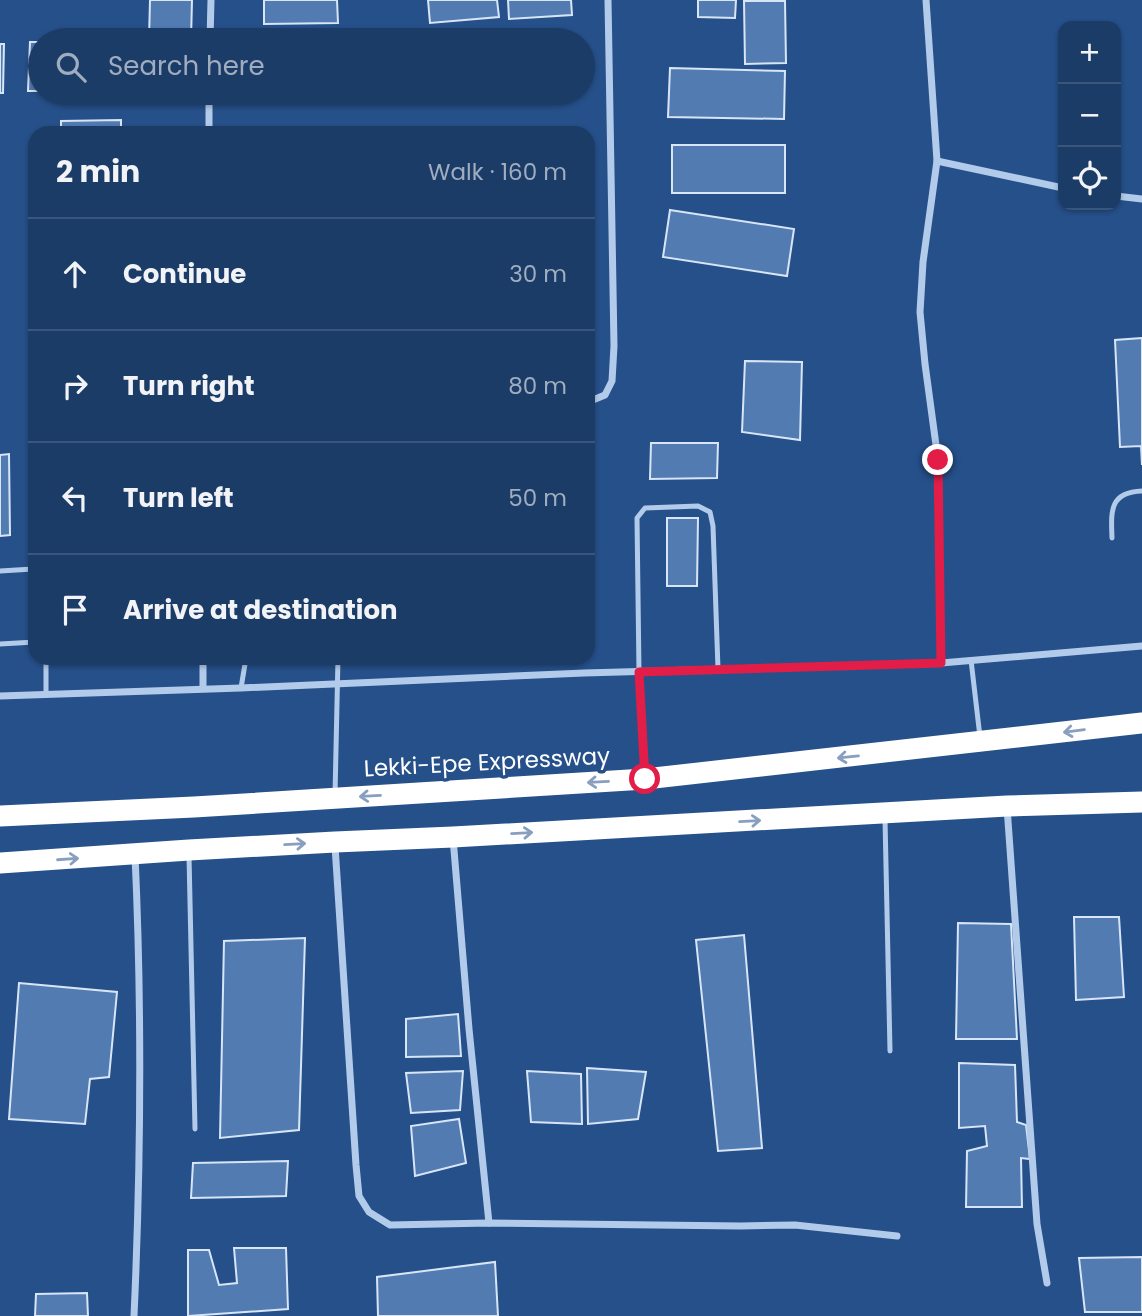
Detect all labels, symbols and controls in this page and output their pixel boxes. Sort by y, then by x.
map controls [1058,21,1121,210]
button: + [1058,21,1121,84]
search box [28,28,595,105]
icon: search [52,48,90,86]
text: Search here [108,48,265,84]
button: − [1058,84,1121,147]
button: locate [1058,147,1121,210]
text: 2 min [56,150,140,193]
text: Walk · 160 m [428,156,567,188]
icon: ahead [56,255,94,293]
text: Continue [123,256,246,292]
text: 30 m [509,258,567,290]
icon: right [56,367,94,405]
text: Turn right [123,368,255,404]
text: 80 m [508,370,567,402]
route end [922,444,953,475]
icon: left [56,479,94,517]
text: Turn left [123,480,234,516]
text: 50 m [508,482,567,514]
icon: arrive [56,591,94,629]
text: Arrive at destination [123,592,398,628]
one-way arrow [1063,724,1086,737]
street label: Lekki-Epe Expressway [363,740,611,784]
one-way arrow [837,750,860,763]
route start [629,763,660,794]
one-way arrow [587,776,609,789]
one-way arrow [360,790,382,803]
one-way arrow [738,814,761,827]
one-way arrow [511,827,534,840]
one-way arrow [283,837,306,850]
one-way arrow [56,852,79,865]

